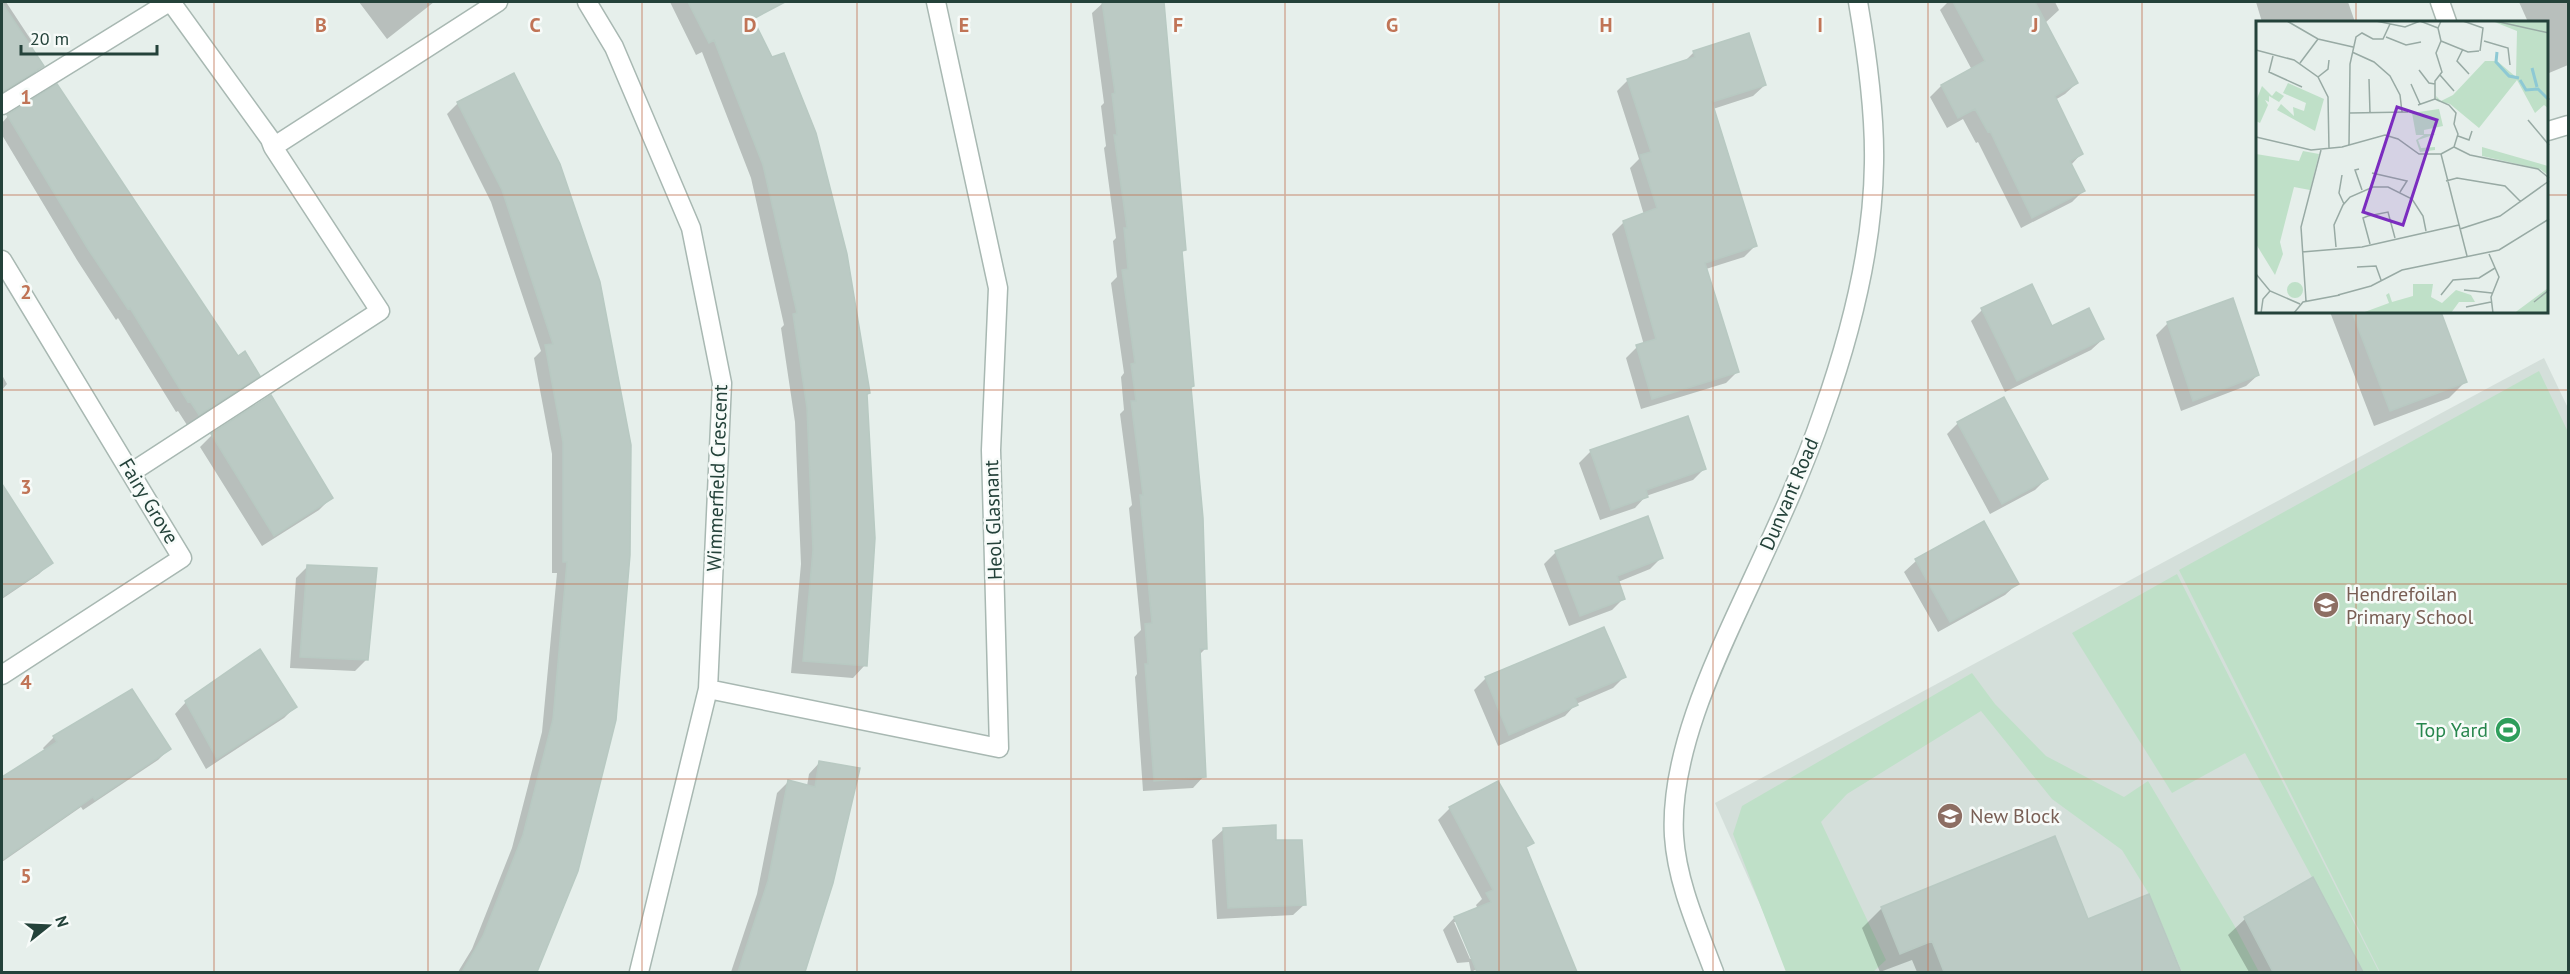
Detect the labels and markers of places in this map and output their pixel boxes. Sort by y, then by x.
place label: Hendrefoilan Primary School [2346,581,2474,630]
school or university icon: Hendrefoilan Primary School [2311,590,2341,620]
sports icon: Top Yard [2493,715,2523,745]
place label: Top Yard [2416,717,2488,743]
school or university icon: New Block [1935,801,1965,831]
place label: New Block [1970,803,2060,829]

